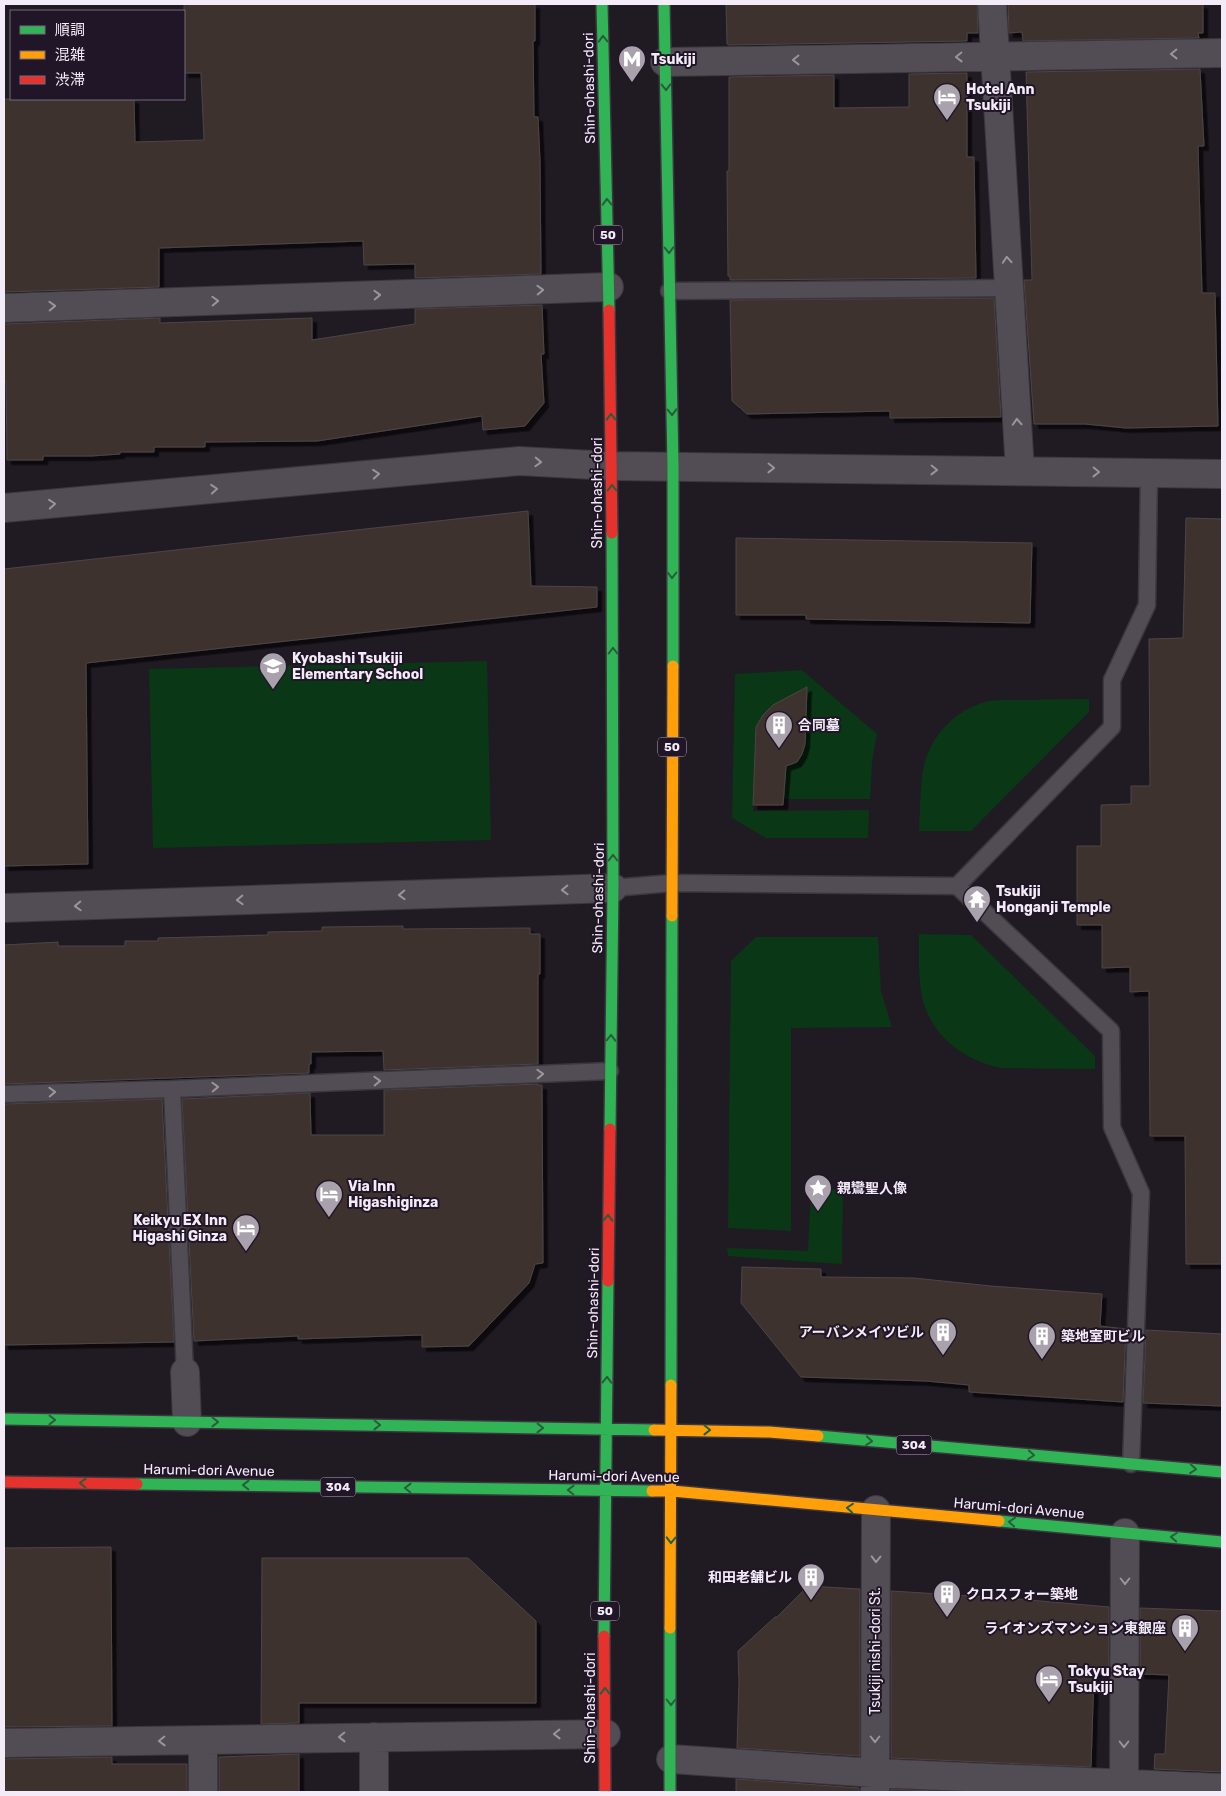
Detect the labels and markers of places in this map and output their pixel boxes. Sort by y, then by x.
metro station icon: Tsukiji [617,44,647,83]
place label: Tsukiji [651,51,696,68]
place label: Hotel Ann Tsukiji [966,81,1034,114]
hotel icon: Hotel Ann Tsukiji [932,82,962,121]
place label: Kyobashi Tsukiji Elementary School [292,650,423,683]
school or university icon: Kyobashi Tsukiji Elementary School [258,651,288,690]
building icon: 合同墓 [764,710,794,749]
place label: 合同墓 [798,717,840,734]
place label: Tsukiji Honganji Temple [996,883,1111,916]
temple icon: Tsukiji Honganji Temple [962,884,992,923]
place icon: 親鸞聖人像 [803,1173,833,1212]
place label: Via Inn Higashiginza [348,1178,438,1211]
hotel icon: Via Inn Higashiginza [314,1179,344,1218]
place label: 親鸞聖人像 [837,1180,907,1197]
place label: Keikyu EX Inn Higashi Ginza [133,1212,227,1245]
hotel icon: Keikyu EX Inn Higashi Ginza [231,1213,261,1252]
building icon: アーバンメイツビル [928,1317,958,1356]
building icon: 築地室町ビル [1027,1321,1057,1360]
place label: アーバンメイツビル [799,1324,924,1341]
place label: 築地室町ビル [1061,1328,1145,1345]
building icon: 和田老舗ビル [796,1562,826,1601]
place label: 和田老舗ビル [708,1569,792,1586]
building icon: クロスフォー築地 [932,1579,962,1618]
place label: クロスフォー築地 [966,1586,1078,1603]
building icon: ライオンズマンション東銀座 [1170,1613,1200,1652]
place label: ライオンズマンション東銀座 [984,1620,1166,1637]
place label: Tokyu Stay Tsukiji [1068,1663,1145,1696]
hotel icon: Tokyu Stay Tsukiji [1034,1664,1064,1703]

